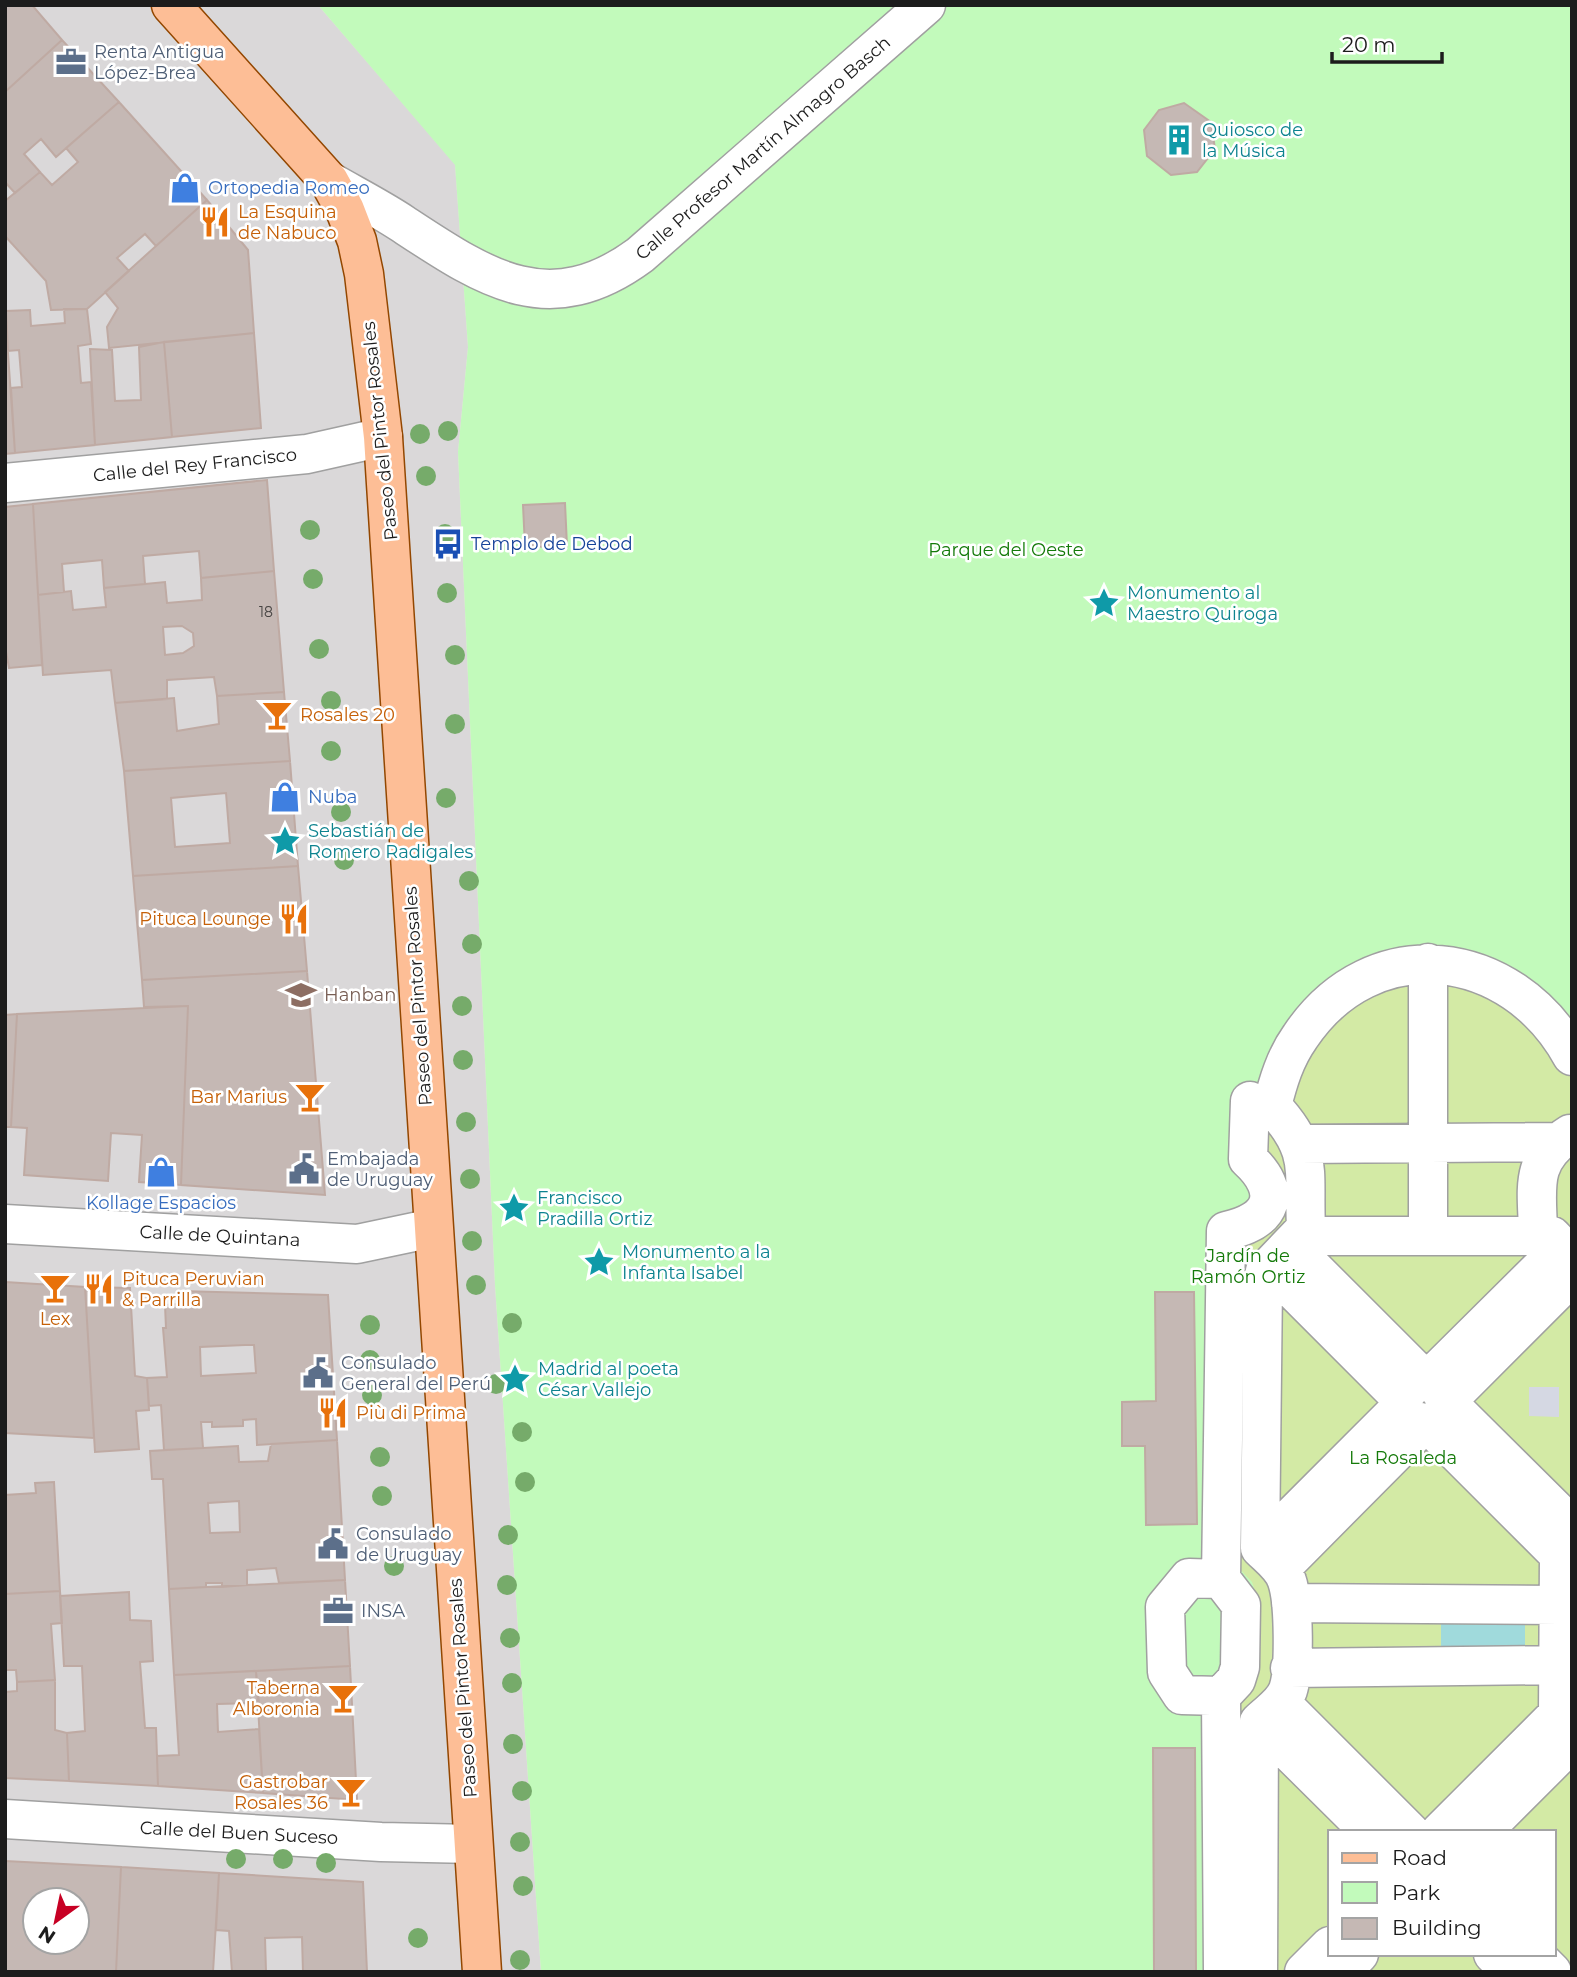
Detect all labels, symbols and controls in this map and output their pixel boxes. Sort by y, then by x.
scale bar [1332,21,1442,65]
street label: Calle Profesor Martín Almagro Basch [631,31,895,265]
text: 20 m [1342,32,1396,57]
place label: Renta Antigua López-Brea [94,41,225,84]
office icon: Renta Antigua López-Brea [54,45,88,79]
place label: Quiosco de la Música [1202,119,1303,162]
building icon: Quiosco de la Música [1162,123,1196,157]
shop icon: Ortopedia Romeo [168,171,202,205]
place label: Ortopedia Romeo [208,177,370,199]
place label: La Esquina de Nabuco [238,201,337,244]
restaurant icon: La Esquina de Nabuco [198,205,232,239]
street label: Paseo del Pintor Rosales [358,320,402,541]
street label: Calle del Rey Francisco [92,443,298,487]
bus stop icon: Templo de Debod [431,527,465,561]
place label: Templo de Debod [471,533,633,555]
park label: Parque del Oeste [928,539,1084,561]
place label: Monumento al Maestro Quiroga [1127,582,1278,625]
place icon: Monumento al Maestro Quiroga [1087,586,1121,620]
house number: 18 [259,603,273,621]
bar icon: Rosales 20 [260,698,294,732]
place label: Rosales 20 [300,704,395,726]
shop icon: Nuba [268,780,302,814]
place label: Nuba [308,786,358,808]
place label: Sebastián de Romero Radigales [308,820,474,863]
place icon: Sebastián de Romero Radigales [268,824,302,858]
street label: Paseo del Pintor Rosales [399,885,437,1106]
restaurant icon: Pituca Lounge [277,902,311,936]
place label: Pituca Lounge [139,908,271,930]
school or university icon: Hanban [284,978,318,1012]
place label: Hanban [324,984,396,1006]
bar icon: Bar Marius [293,1080,327,1114]
place label: Bar Marius [190,1086,287,1108]
place label: Embajada de Uruguay [327,1148,433,1191]
public building icon: Embajada de Uruguay [287,1152,321,1186]
shop icon: Kollage Espacios [144,1155,178,1189]
place label: Francisco Pradilla Ortiz [537,1187,653,1230]
place icon: Francisco Pradilla Ortiz [497,1191,531,1225]
place label: Kollage Espacios [86,1192,236,1214]
street label: Calle de Quintana [139,1221,301,1251]
place label: Monumento a la Infanta Isabel [622,1241,771,1284]
place icon: Monumento a la Infanta Isabel [582,1245,616,1279]
park label: Jardín de Ramón Ortiz [1191,1245,1305,1288]
place label: Pituca Peruvian & Parrilla [122,1268,265,1311]
bar icon: Lex [38,1271,72,1305]
restaurant icon: Pituca Peruvian & Parrilla [82,1272,116,1306]
place label: Lex [40,1308,71,1330]
place label: Consulado General del Perú [341,1352,491,1395]
public building icon: Consulado General del Perú [301,1356,335,1390]
place label: Madrid al poeta César Vallejo [538,1358,679,1401]
place icon: Madrid al poeta César Vallejo [498,1362,532,1396]
restaurant icon: Più di Prima [316,1396,350,1430]
place label: Più di Prima [356,1402,467,1424]
park label: La Rosaleda [1349,1447,1457,1469]
place label: Consulado de Uruguay [356,1523,462,1566]
public building icon: Consulado de Uruguay [316,1527,350,1561]
street label: Paseo del Pintor Rosales [444,1577,482,1798]
office icon: INSA [321,1594,355,1628]
place label: INSA [361,1600,405,1622]
place label: Taberna Alboronia [233,1677,320,1720]
bar icon: Taberna Alboronia [326,1681,360,1715]
place label: Gastrobar Rosales 36 [234,1771,328,1814]
bar icon: Gastrobar Rosales 36 [334,1775,368,1809]
street label: Calle del Buen Suceso [139,1817,339,1849]
legend [1328,1830,1556,1956]
text: Road [1392,1845,1447,1870]
text: Park [1392,1880,1440,1905]
north arrow [21,1886,91,1956]
text: Building [1392,1915,1482,1940]
text: N [34,1921,60,1949]

